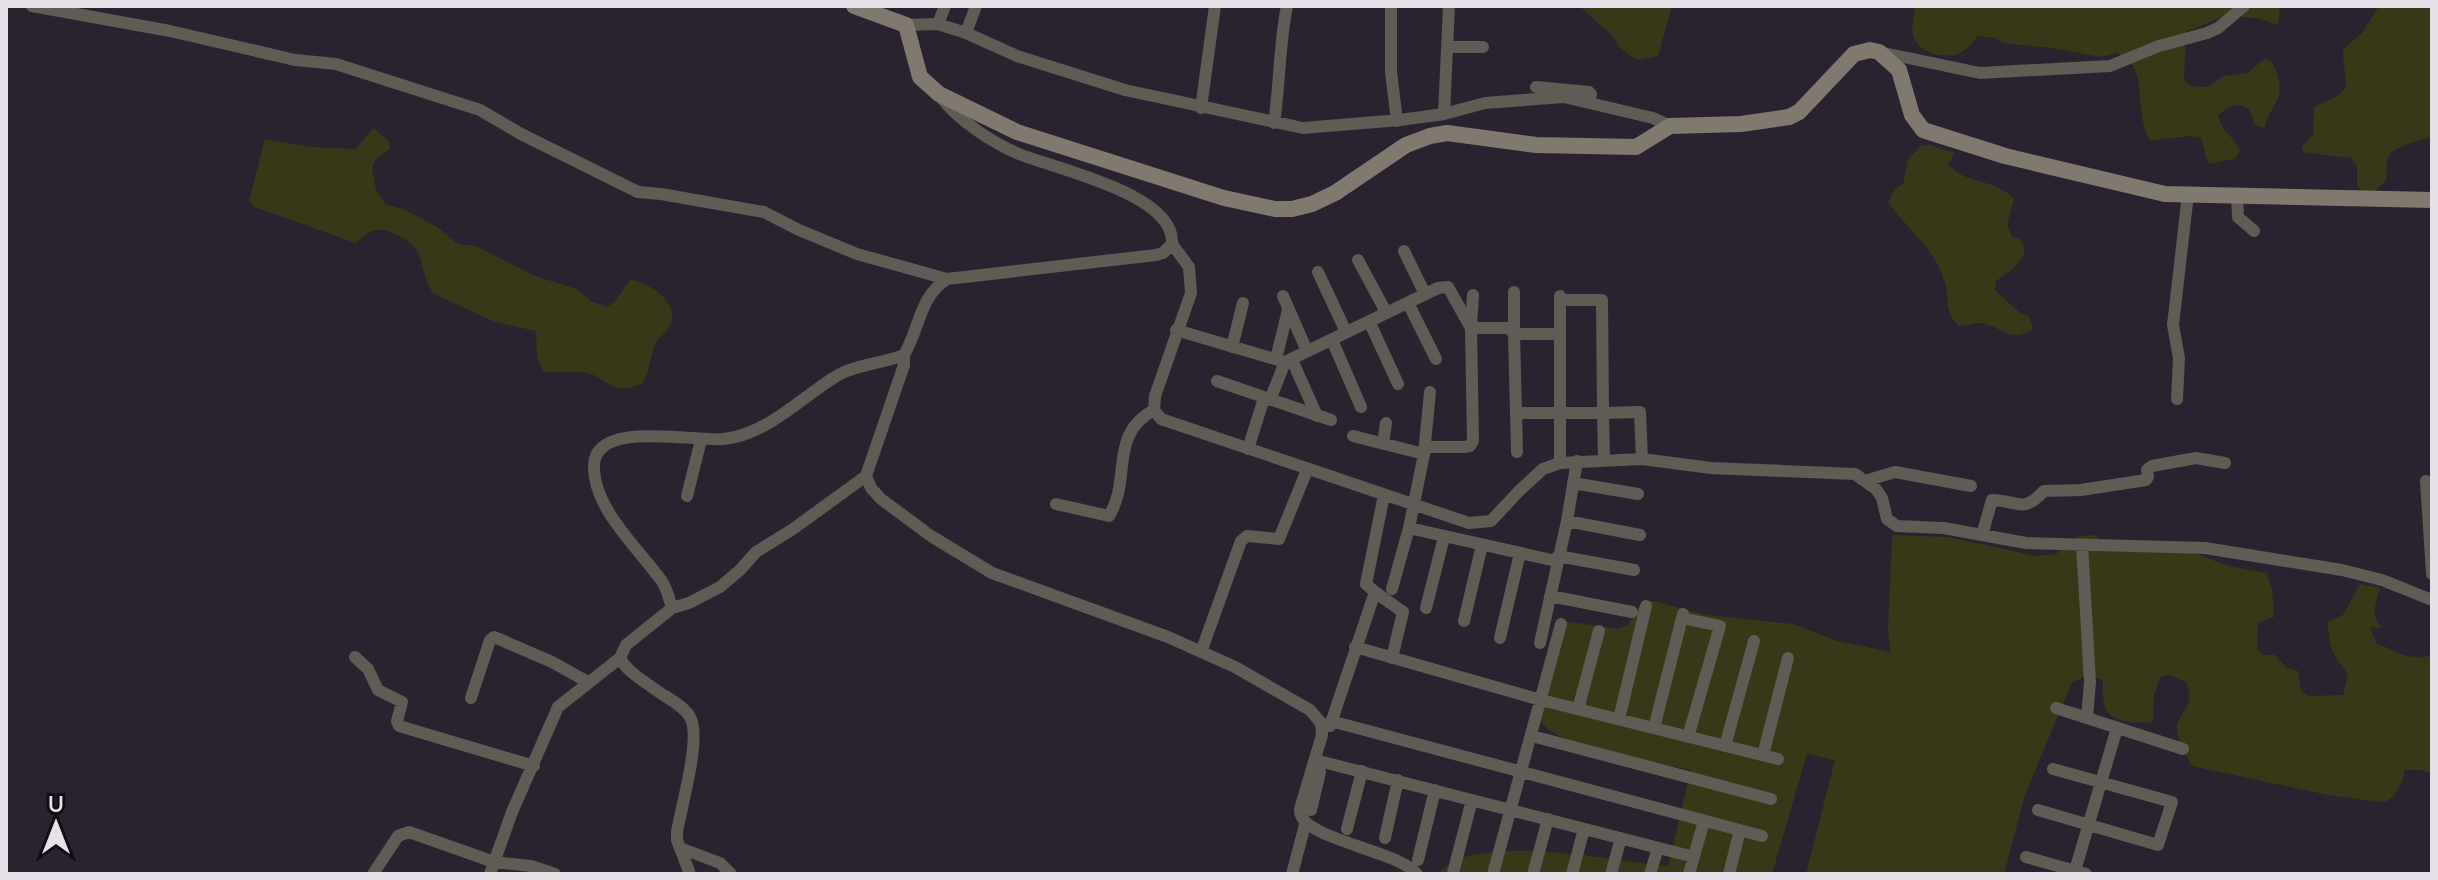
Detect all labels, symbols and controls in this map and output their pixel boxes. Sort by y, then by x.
north arrow [16,784,96,864]
text: U [48,789,64,819]

